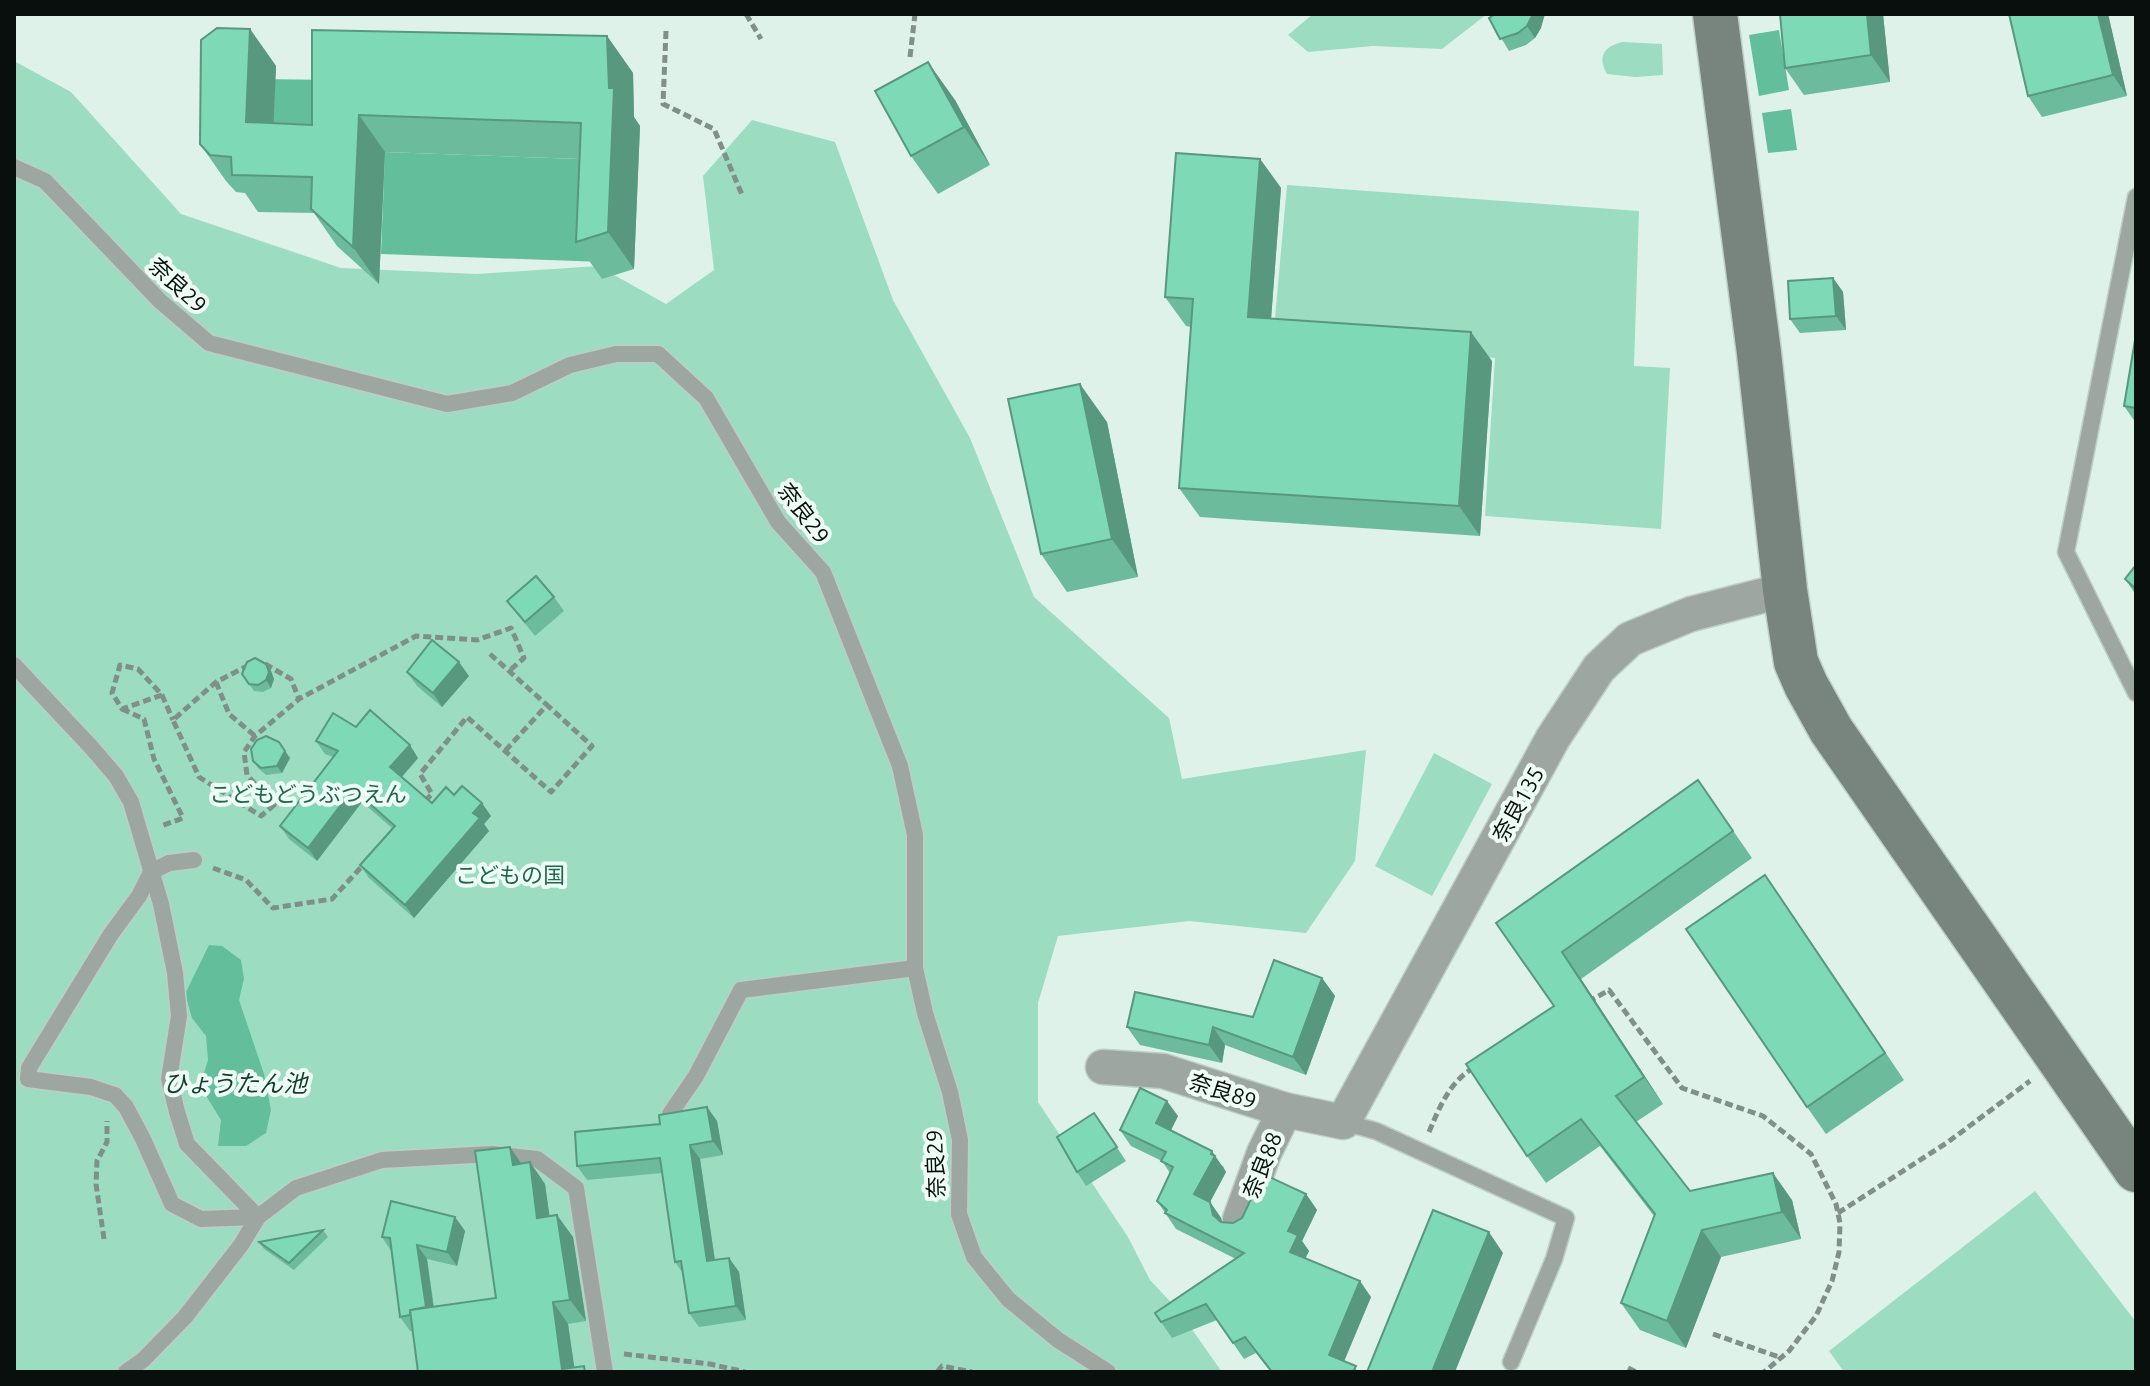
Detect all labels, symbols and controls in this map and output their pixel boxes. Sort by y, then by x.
street label: 奈良29 [145,252,212,317]
street label: 奈良29 [774,478,835,548]
street label: 奈良135 [1487,762,1548,845]
park label: こどもどうぶつえん [209,781,407,806]
park label: こどもの国 [455,862,565,887]
street label: 奈良89 [1187,1068,1260,1113]
water label: ひょうたん池 [163,1070,309,1097]
street label: 奈良88 [1237,1128,1286,1201]
street label: 奈良29 [921,1129,948,1199]

